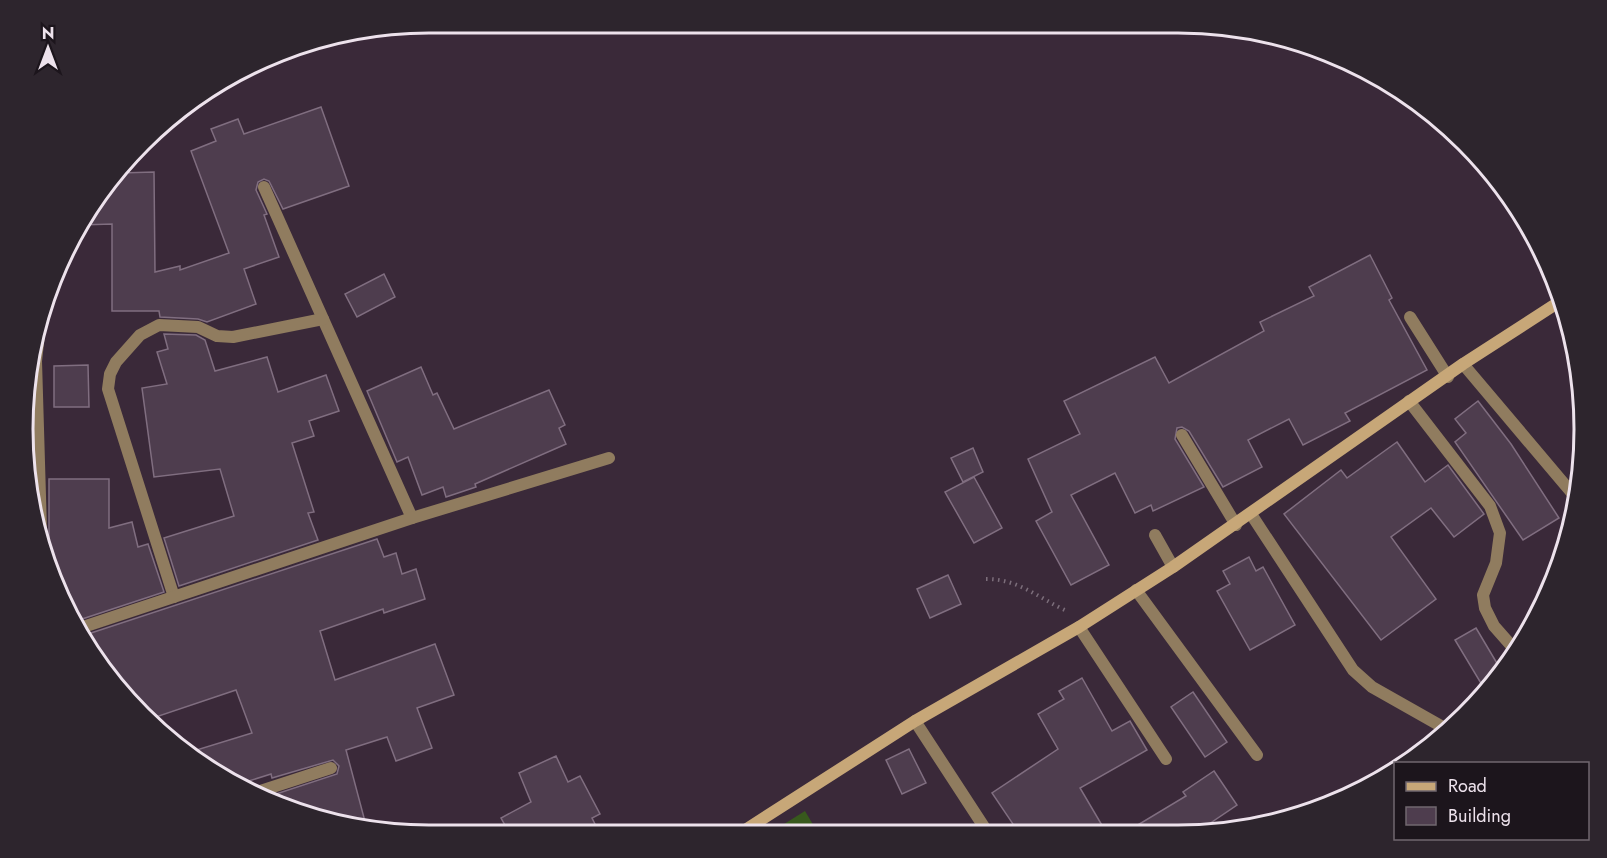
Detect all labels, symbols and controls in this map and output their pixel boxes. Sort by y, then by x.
north arrow [18,18,78,78]
text: N [42,22,54,45]
legend [1394,762,1589,840]
text: Road [1448,773,1487,799]
text: Building [1448,803,1511,829]

